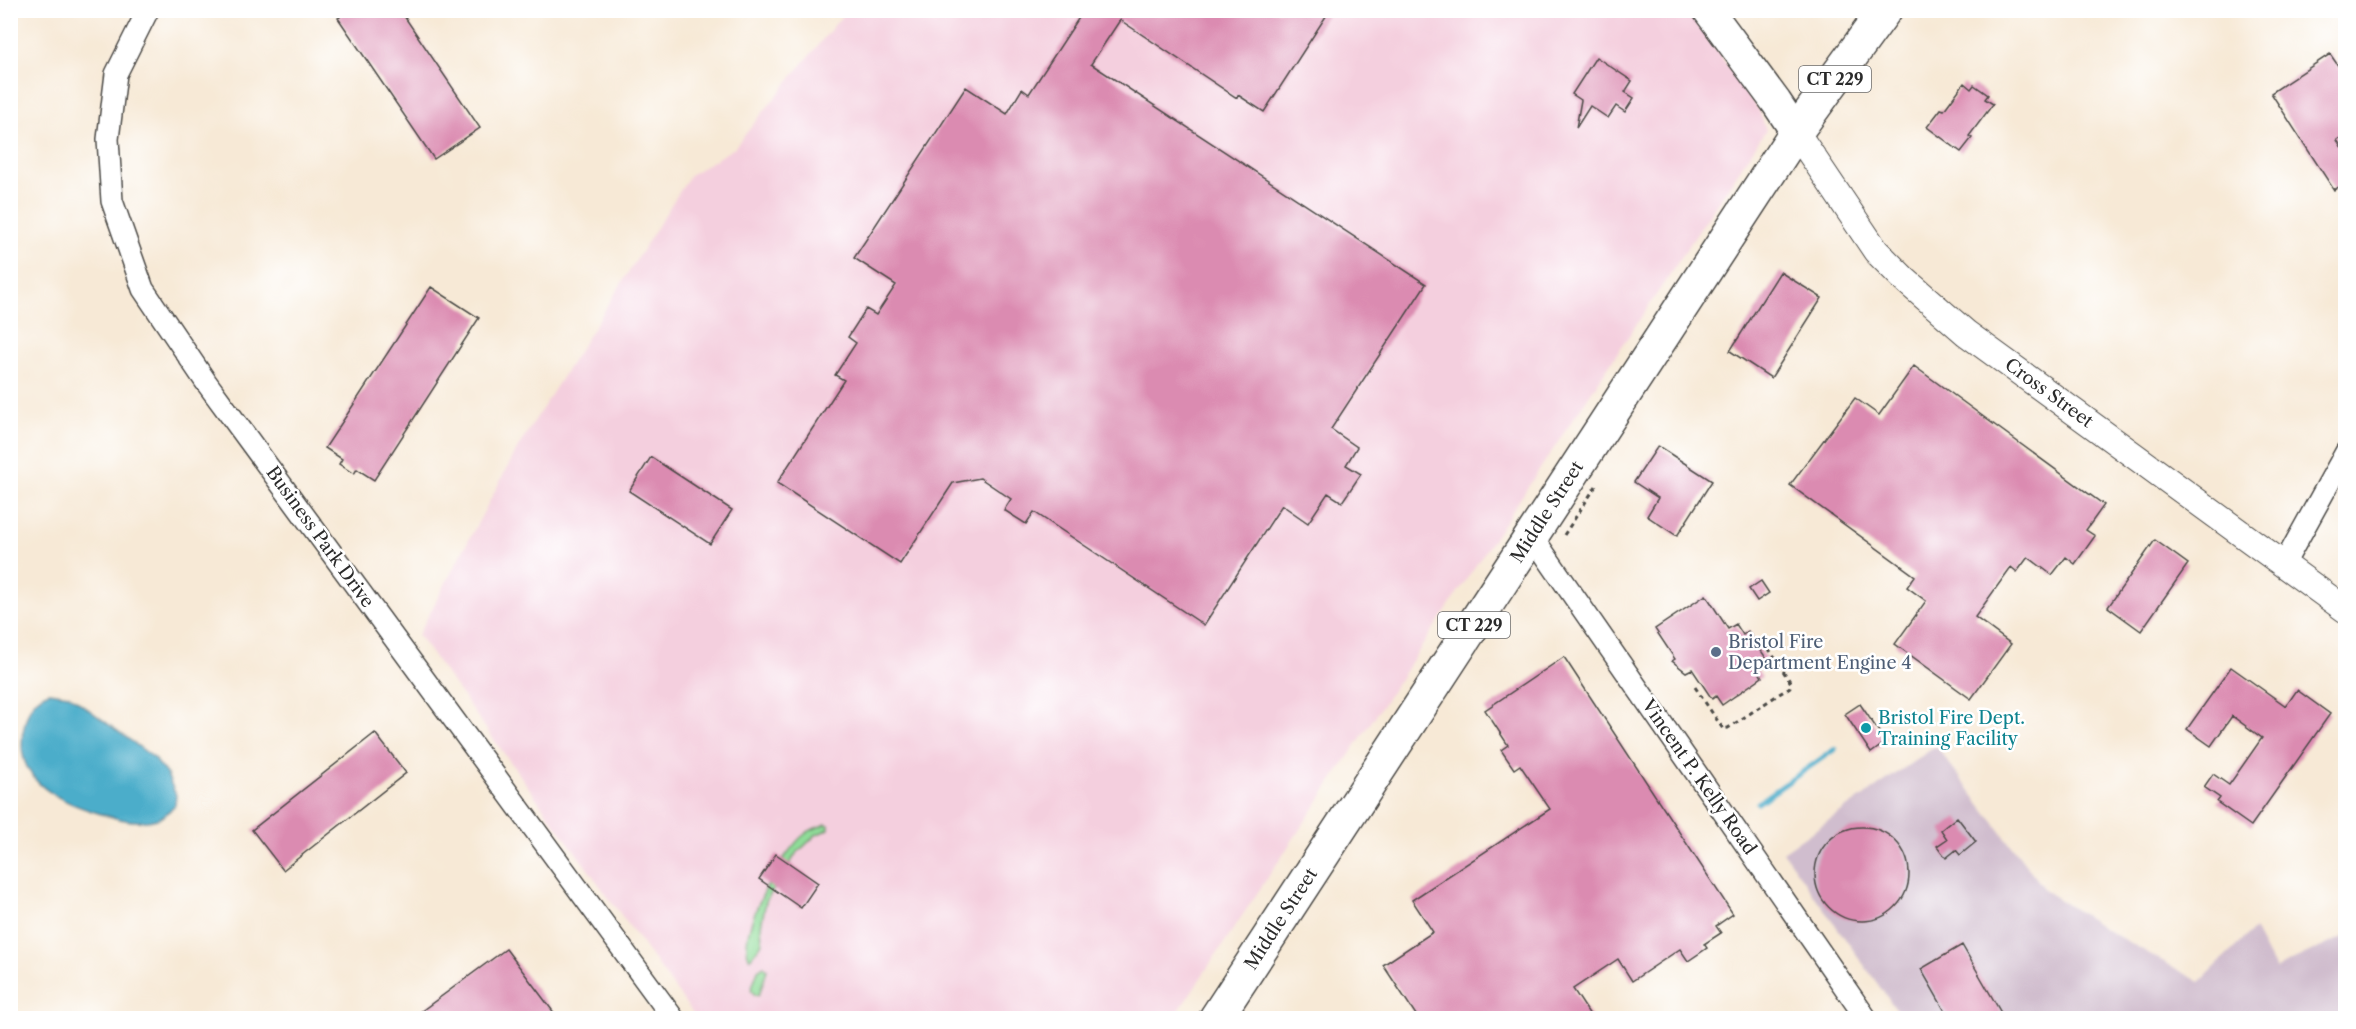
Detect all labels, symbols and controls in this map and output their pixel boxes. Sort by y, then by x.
road number: CT 229 [1799,66,1871,92]
street label: Cross Street [2001,354,2098,433]
street label: Middle Street [1506,456,1588,567]
street label: Business Park Drive [261,462,379,612]
road number: CT 229 [1438,612,1510,638]
place label: Bristol Fire Department Engine 4 [1728,631,1912,674]
marker: Bristol Fire Department Engine 4 [1709,645,1723,659]
street label: Vincent P. Kelly Road [1636,694,1761,859]
place label: Bristol Fire Dept. Training Facility [1878,707,2025,750]
marker: Bristol Fire Dept. Training Facility [1859,721,1873,735]
street label: Middle Street [1240,863,1322,974]

